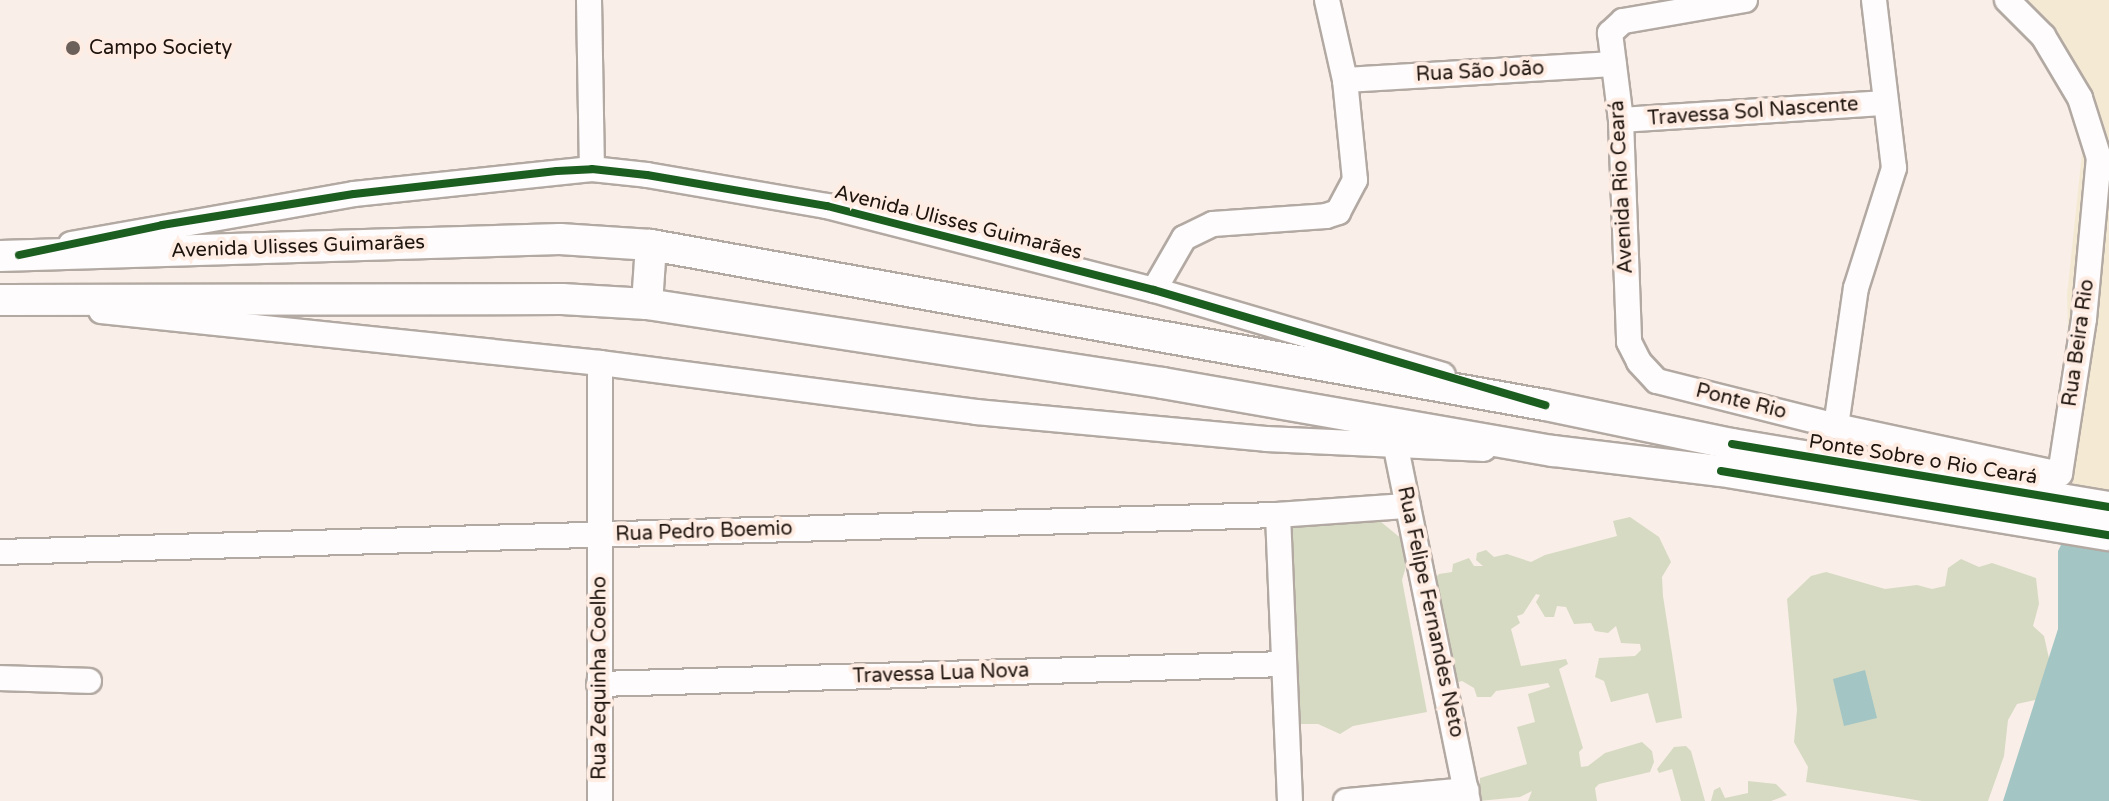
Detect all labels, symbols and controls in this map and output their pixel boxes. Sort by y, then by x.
place label: Campo Society [89,36,232,60]
marker: Campo Society [64,39,82,57]
street label: Rua São João [1415,57,1545,87]
street label: Travessa Sol Nascente [1647,93,1859,131]
street label: Avenida Rio Ceará [1605,100,1639,274]
street label: Avenida Ulisses Guimarães [832,181,1084,265]
street label: Avenida Ulisses Guimarães [171,231,425,263]
street label: Rua Beira Rio [2058,278,2100,408]
street label: Ponte Rio [1693,379,1789,425]
street label: Ponte Sobre o Rio Ceará [1807,430,2039,490]
street label: Rua Felipe Fernandes Neto [1392,484,1468,740]
street label: Rua Pedro Boemio [615,517,793,547]
street label: Rua Zequinha Coelho [588,576,612,780]
street label: Travessa Lua Nova [852,659,1030,689]

